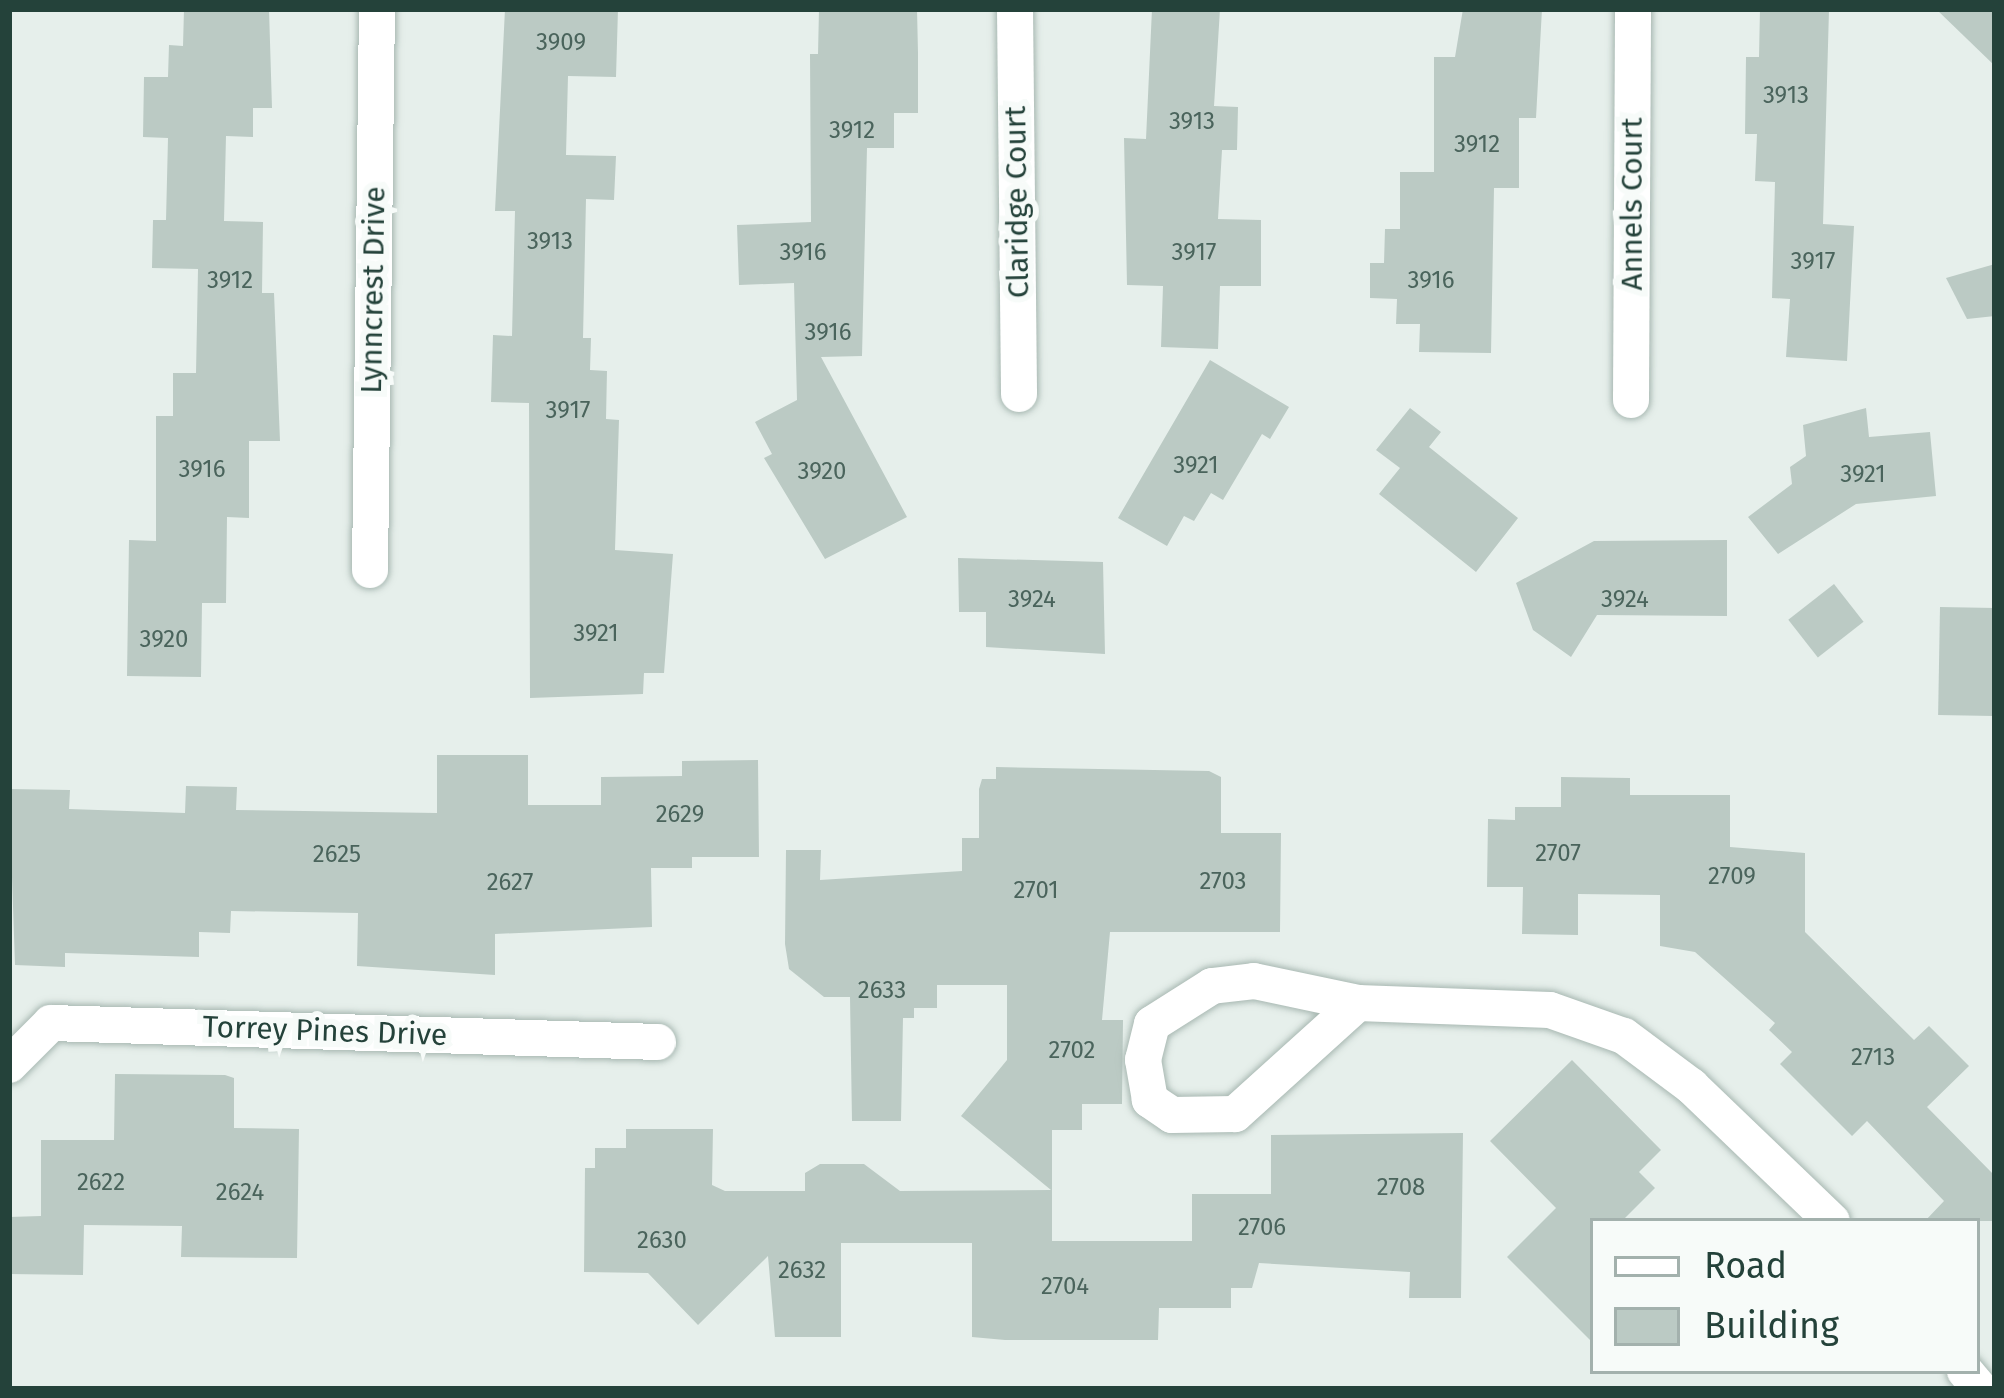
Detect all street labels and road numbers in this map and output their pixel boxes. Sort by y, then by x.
street label: Claridge Court [997,105,1037,299]
street label: Annels Court [1614,117,1650,291]
street label: Lynncrest Drive [353,186,393,394]
street label: Torrey Pines Drive [202,1009,448,1053]

